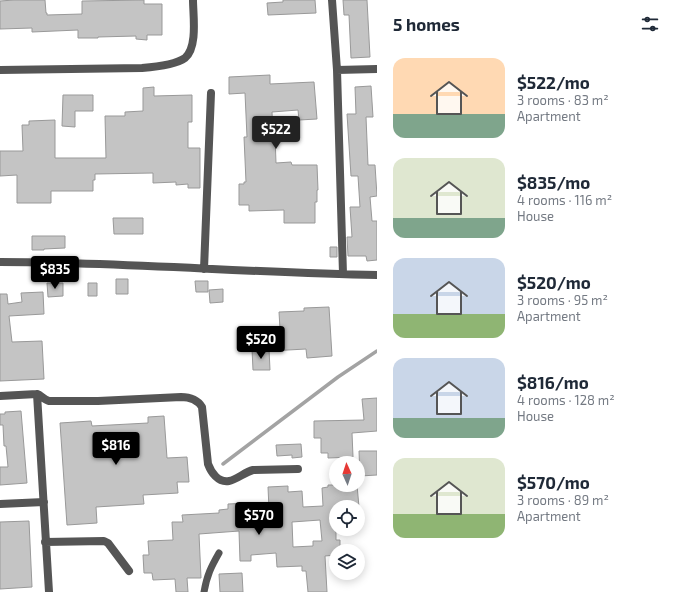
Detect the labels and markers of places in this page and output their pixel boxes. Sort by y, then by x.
pin: $522 [252,116,300,150]
pin: $835 [31,256,79,290]
pin: $520 [237,326,285,360]
pin: $816 [92,432,140,466]
pin: $570 [235,502,283,536]

